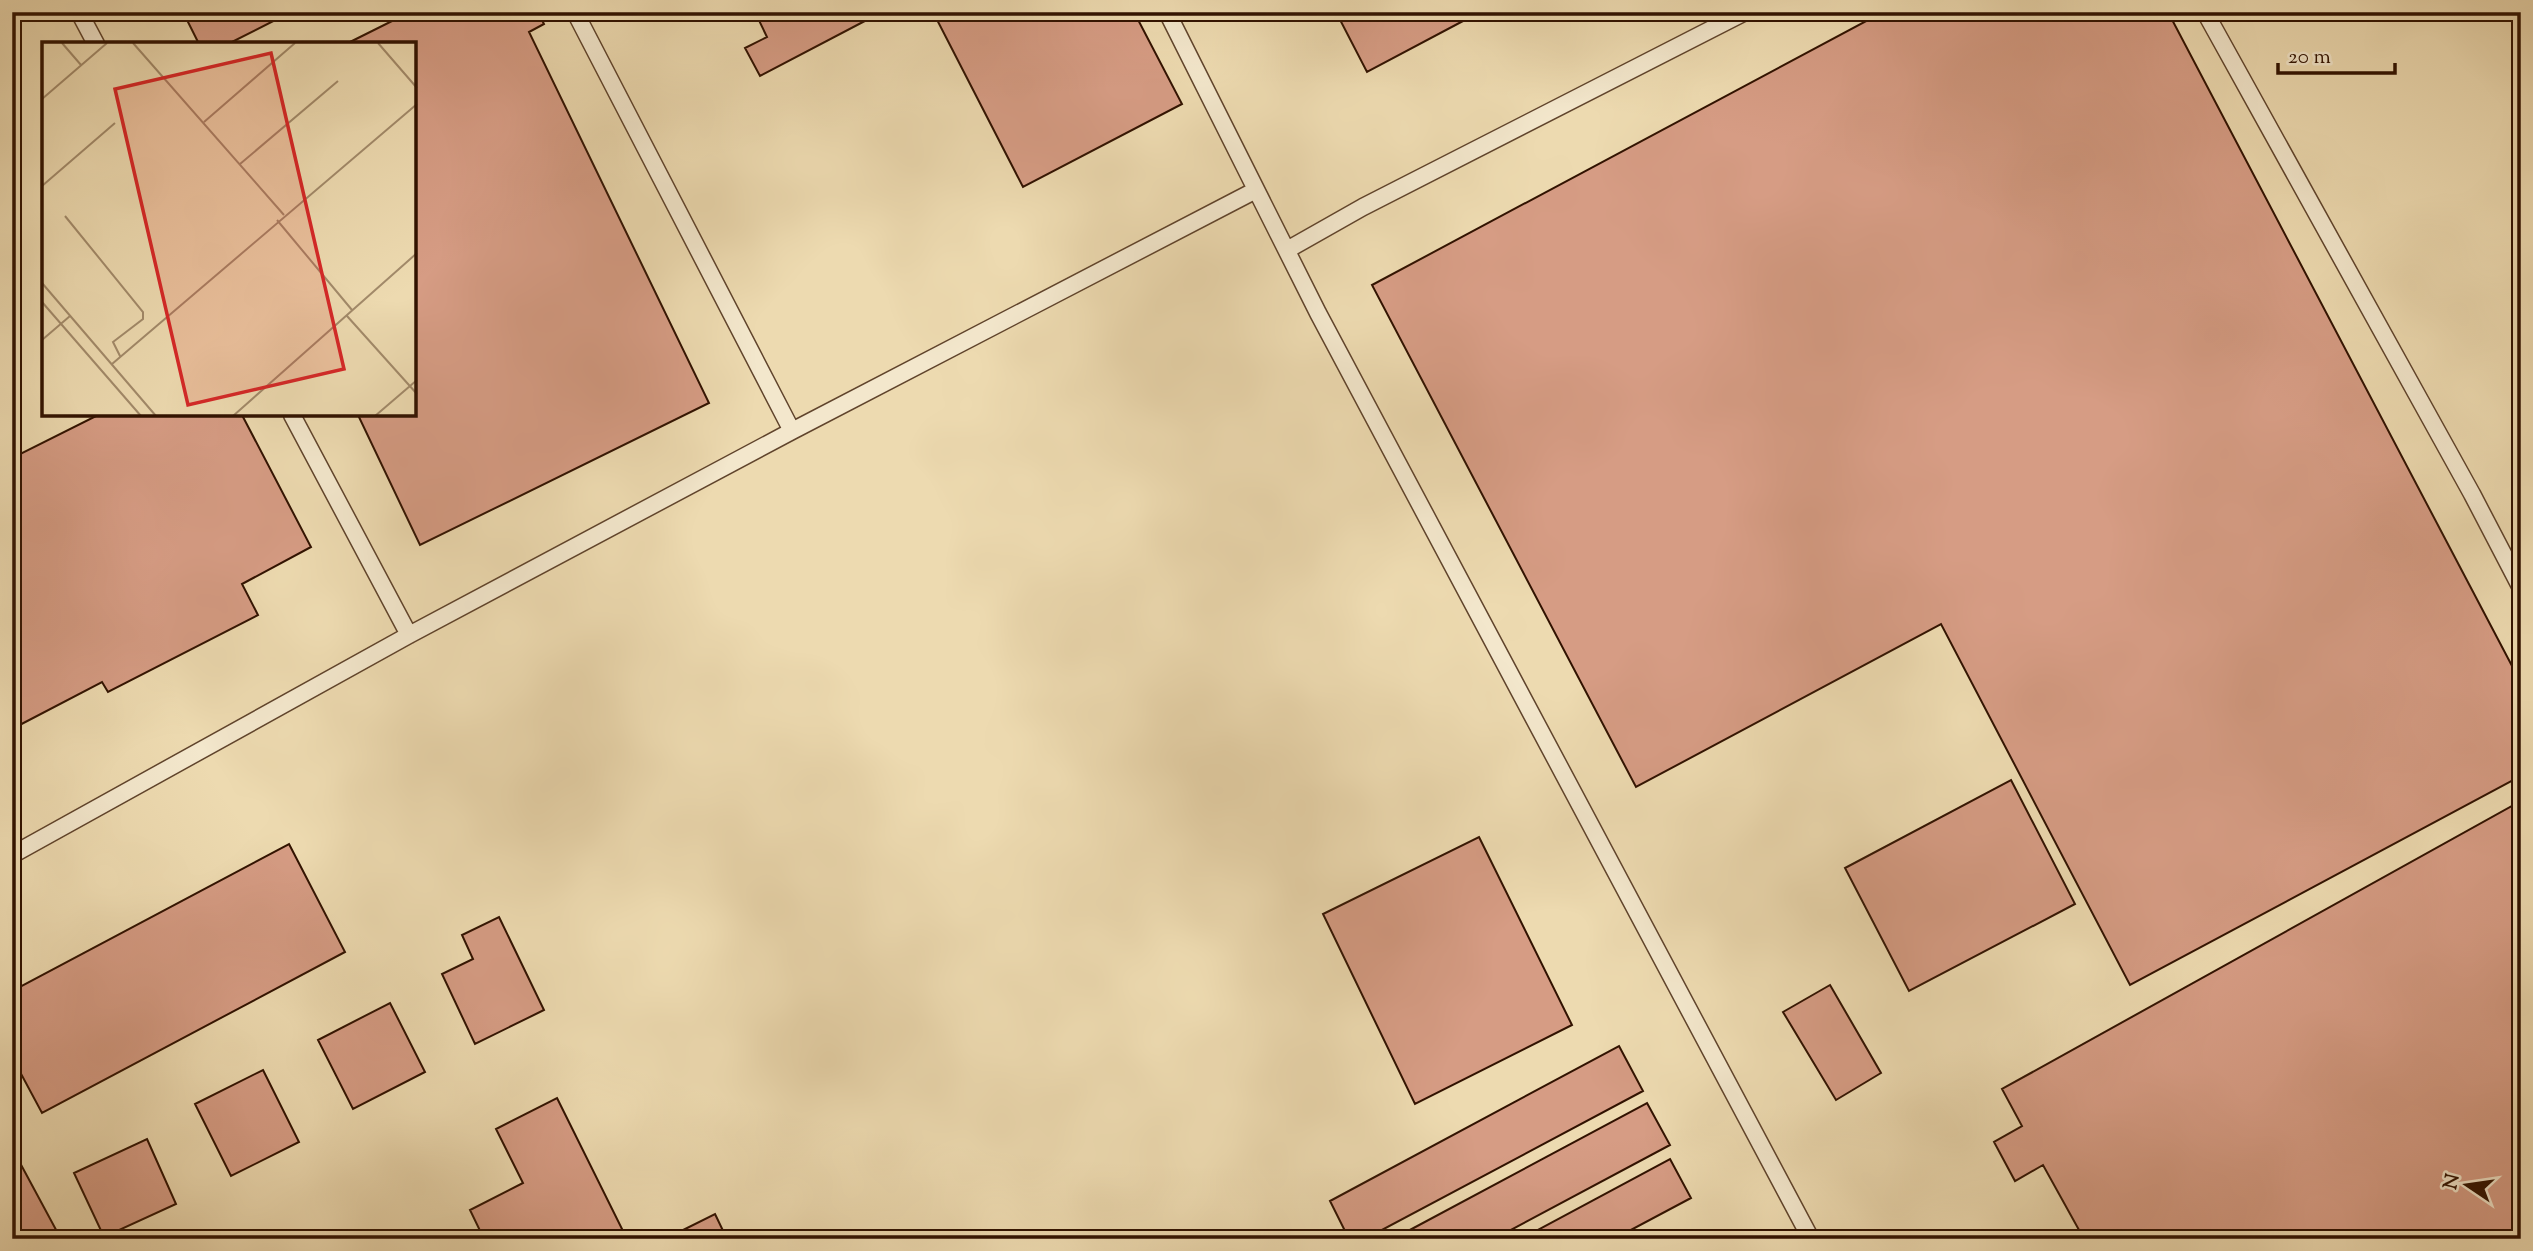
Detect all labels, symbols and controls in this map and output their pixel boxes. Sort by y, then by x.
scale bar [2278,32,2395,76]
inset map [42,42,416,416]
text: 20 m [2288,43,2331,73]
north arrow [2432,1150,2502,1220]
text: N [2438,1171,2468,1192]

